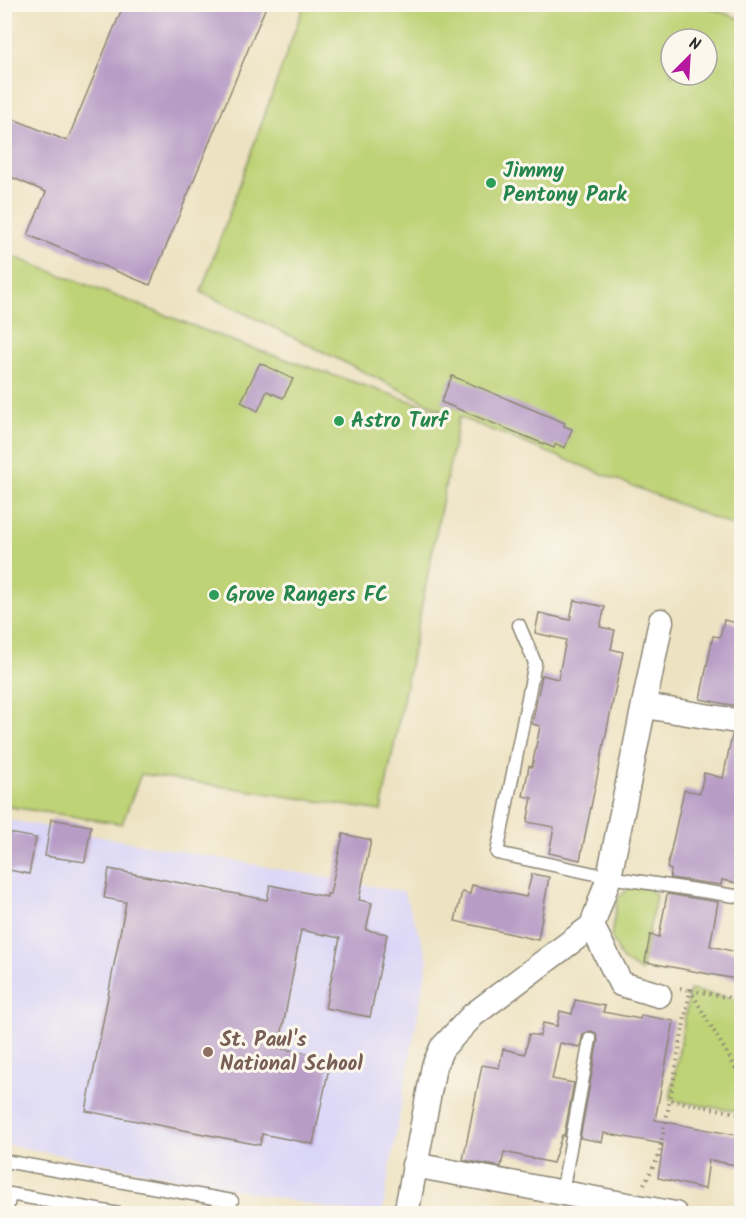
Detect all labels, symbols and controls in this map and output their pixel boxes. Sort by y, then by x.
north arrow [659,27,719,87]
text: N [685,31,704,58]
place label: Jimmy Pentony Park [503,155,627,212]
marker: Jimmy Pentony Park [484,176,498,190]
place label: Astro Turf [351,405,449,438]
marker: Astro Turf [332,414,346,428]
place label: Grove Rangers FC [226,579,388,612]
marker: Grove Rangers FC [207,588,221,602]
place label: St. Paul's National School [220,1024,363,1081]
marker: St. Paul's National School [201,1045,215,1059]

